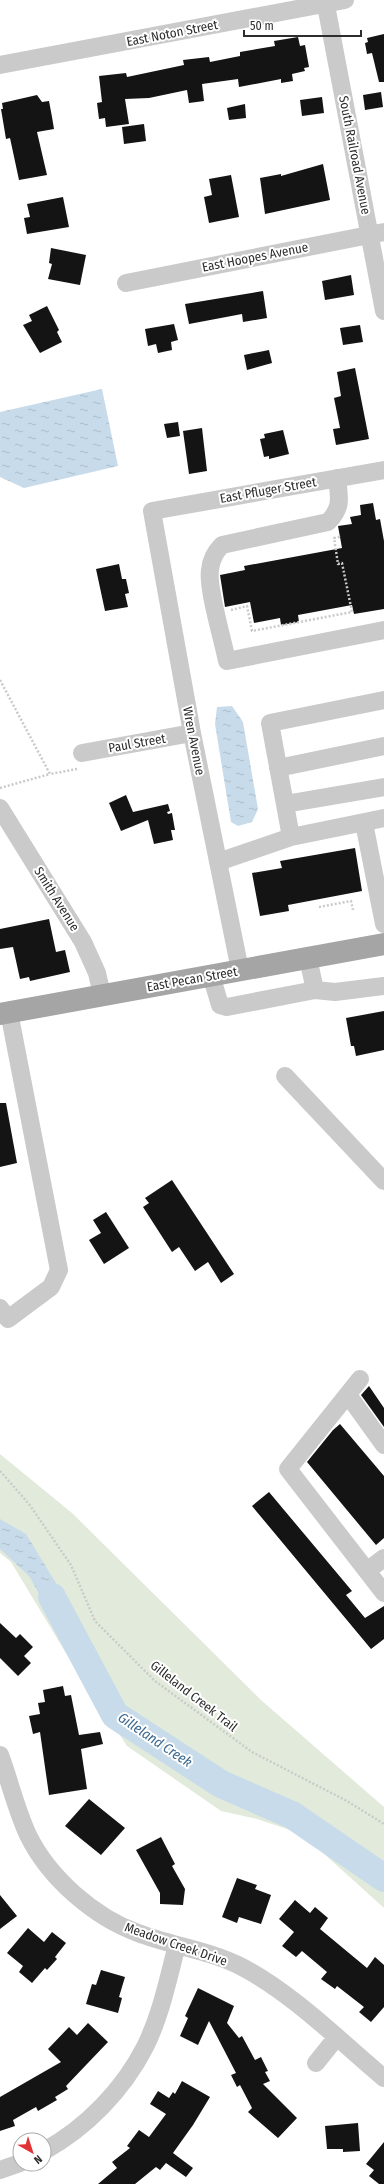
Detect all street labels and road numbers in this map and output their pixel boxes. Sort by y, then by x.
street label: East Noton Street [125,17,220,49]
street label: South Railroad Avenue [336,94,374,216]
street label: East Hoopes Avenue [201,239,309,275]
street label: East Pfluger Street [219,474,318,506]
street label: Wren Avenue [180,706,208,776]
street label: Paul Street [107,730,167,755]
street label: Smith Avenue [31,864,83,934]
street label: East Pecan Street [146,964,239,994]
street label: Gilleland Creek Trail [148,1657,241,1735]
street label: Meadow Creek Drive [123,1919,229,1969]

